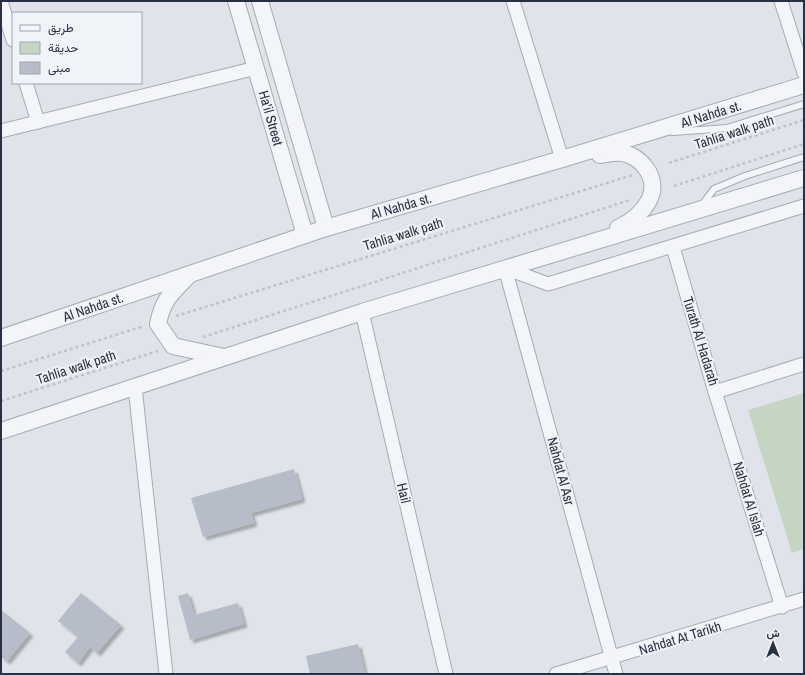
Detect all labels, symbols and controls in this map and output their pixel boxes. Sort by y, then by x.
legend [12,12,142,84]
text: طريق [48,20,74,36]
text: حديقة [48,40,78,56]
text: مبنى [48,60,70,76]
street label: Ha'il Street [255,88,287,148]
street label: Al Nahda st. [678,96,744,132]
street label: Tahlia walk path [692,111,776,153]
street label: Al Nahda st. [367,189,434,224]
street label: Tahlia walk path [361,213,445,255]
street label: Al Nahda st. [60,288,125,326]
street label: Turath Al Hadarah [679,294,723,388]
street label: Tahlia walk path [34,346,118,388]
street label: Nahdat Al Asr [543,435,579,507]
street label: Nahdat Al Islah [729,459,769,539]
street label: Hail [393,481,415,505]
street label: Nahdat At Tarikh [637,617,723,659]
north arrow [753,623,793,663]
text: ش [766,626,780,640]

